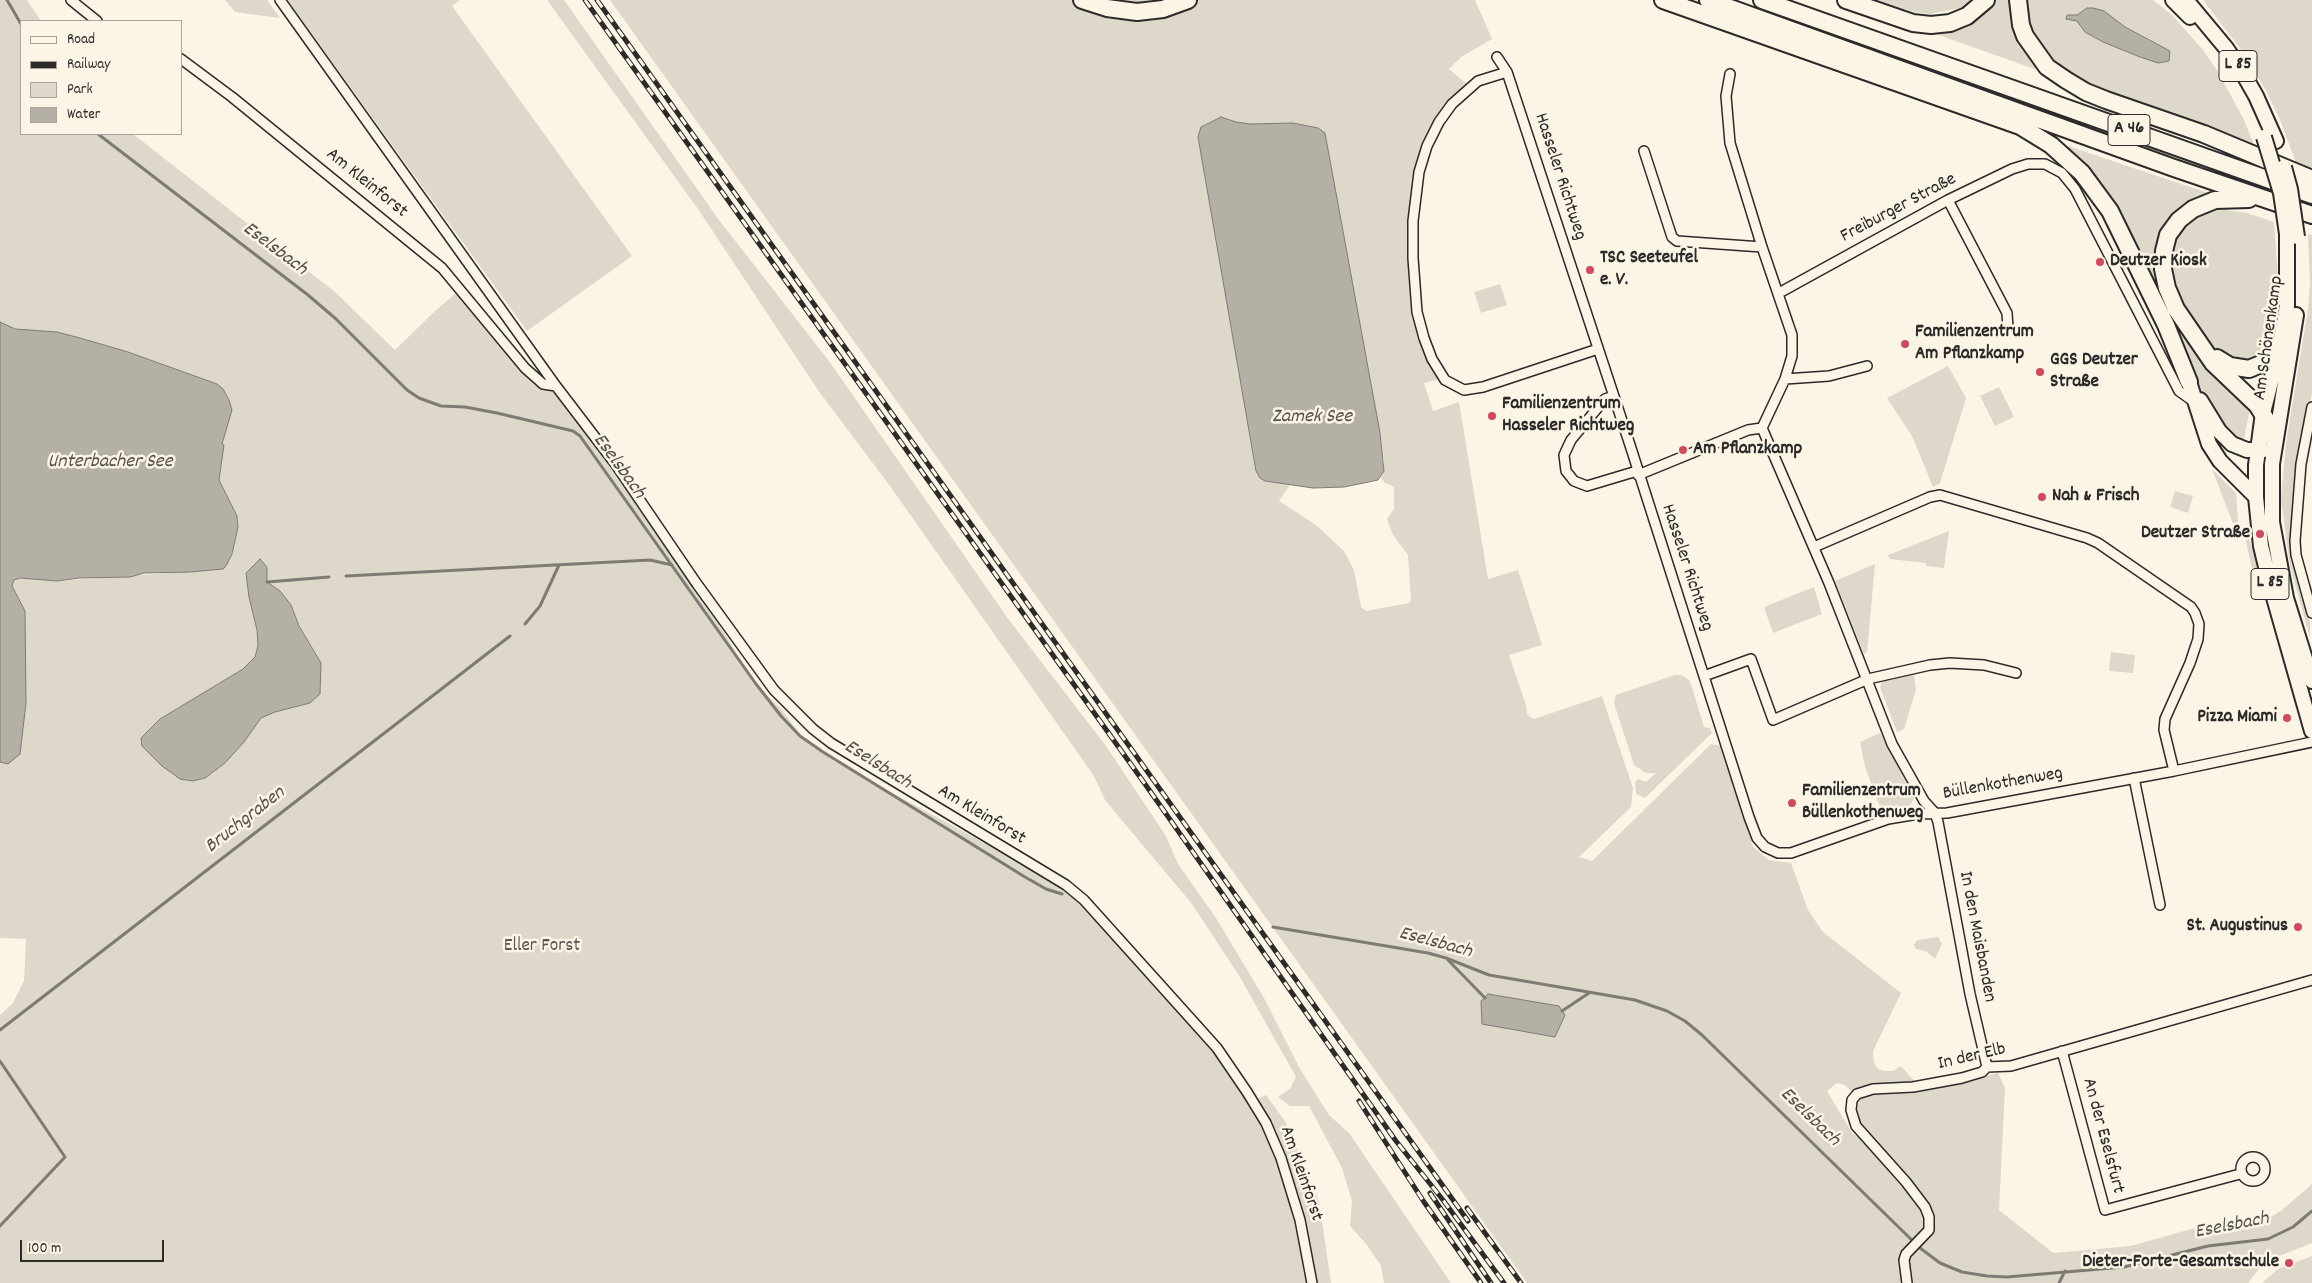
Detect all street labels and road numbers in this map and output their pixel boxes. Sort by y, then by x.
road number: L 85 [2219,50,2257,82]
street label: Hasseler Richtweg [1528,111,1590,243]
road number: A 46 [2108,114,2150,146]
street label: Am Kleinforst [320,144,412,224]
street label: Freiburger Straße [1837,169,1961,249]
street label: Am Schönenkamp [2250,274,2290,402]
street label: Hasseler Richtweg [1655,502,1717,634]
road number: L 85 [2251,568,2289,600]
street label: Büllenkothenweg [1941,763,2065,807]
street label: Am Kleinforst [933,781,1029,851]
street label: In den Maisbanden [1952,870,2000,1004]
street label: In der Elb [1936,1039,2008,1077]
street label: An der Eselsfurt [2076,1076,2128,1196]
street label: Am Kleinforst [1273,1124,1327,1224]

